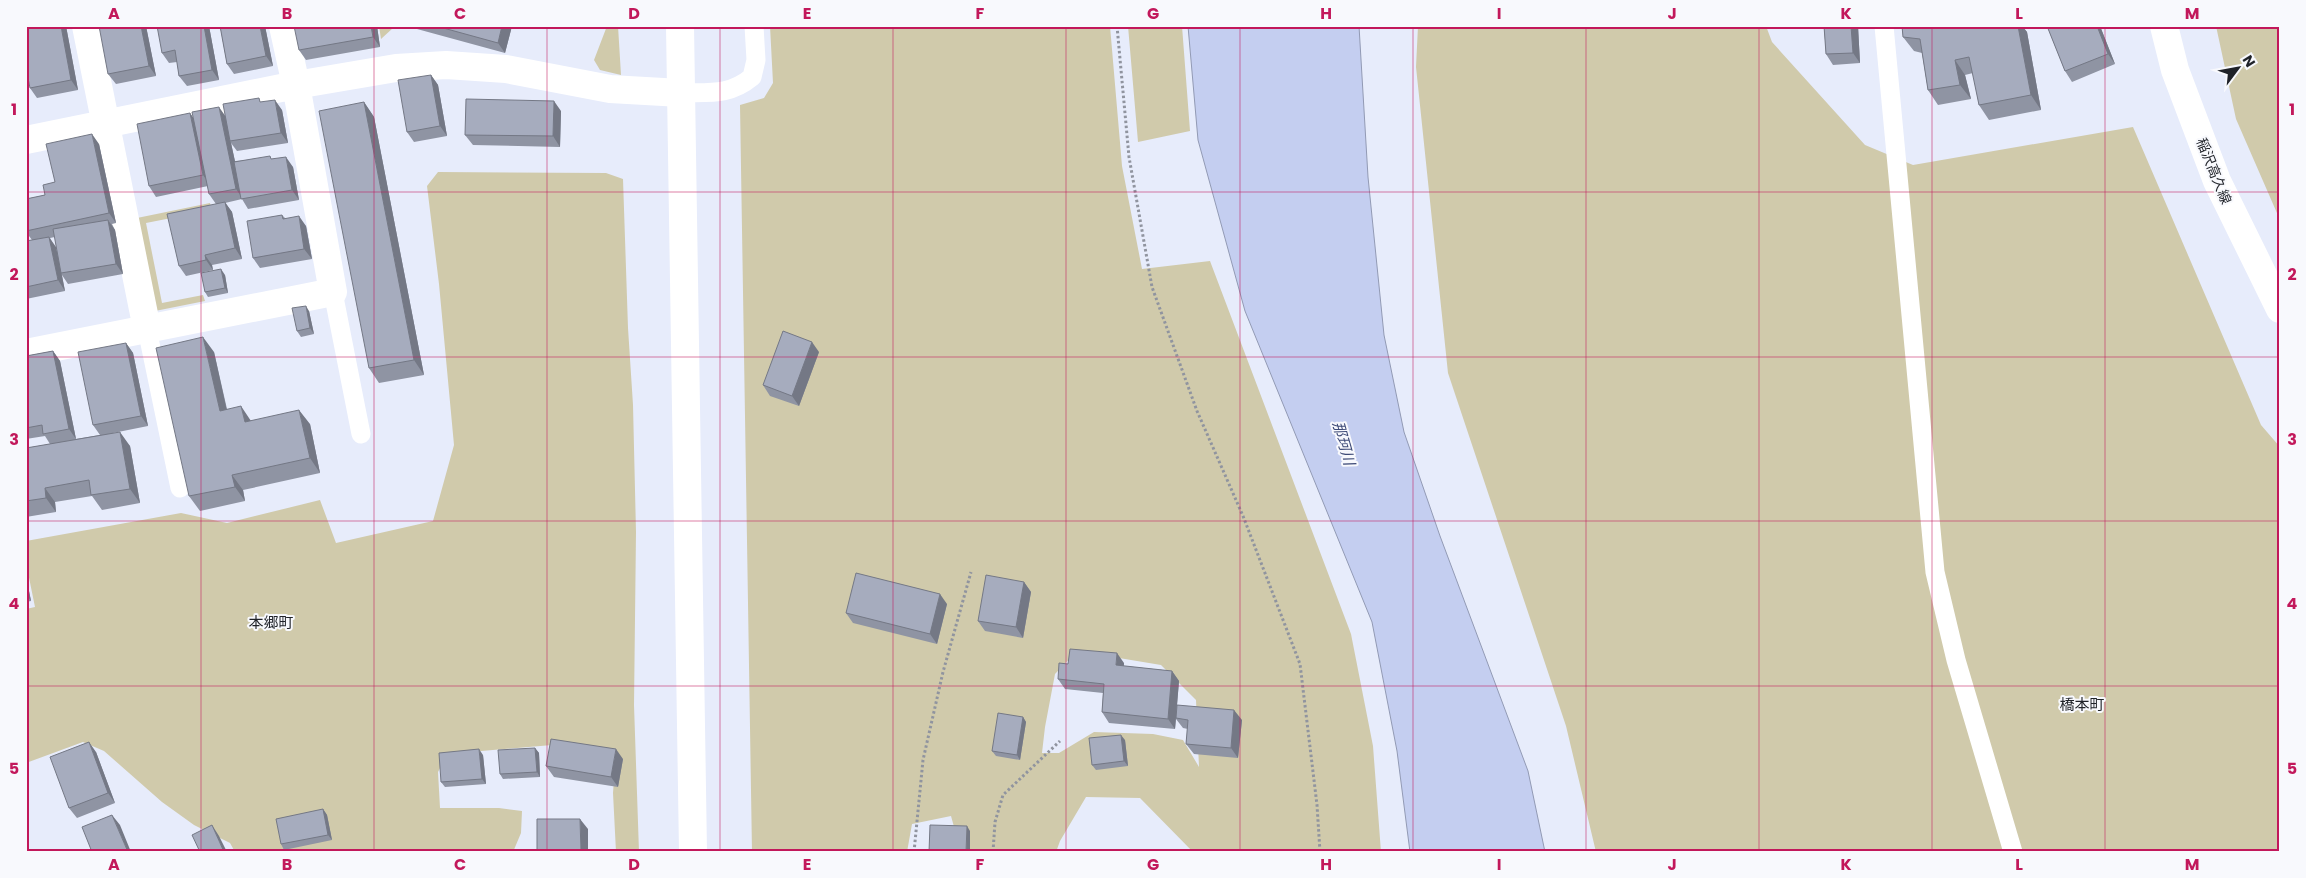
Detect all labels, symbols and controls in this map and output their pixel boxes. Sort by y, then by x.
text: A [108,2,120,25]
text: B [282,2,292,25]
text: C [454,2,466,25]
text: D [628,2,640,25]
text: E [803,2,811,25]
text: F [976,2,985,25]
text: G [1147,2,1159,25]
text: H [1320,2,1332,25]
text: I [1497,2,1501,25]
text: J [1667,2,1677,25]
text: K [1840,2,1852,25]
text: L [2015,2,2023,25]
text: M [2185,2,2199,25]
north arrow [2214,42,2264,92]
text: N [2238,51,2260,71]
text: 1 [11,98,17,121]
text: 1 [2289,98,2295,121]
street label: 稲沢高久線 [2192,135,2236,207]
text: 2 [9,263,19,286]
text: 2 [2287,263,2297,286]
water label: 那珂川 [1328,418,1361,469]
text: 3 [9,428,19,451]
text: 3 [2287,428,2297,451]
text: 4 [9,592,20,615]
text: 4 [2287,592,2298,615]
district label: 本郷町 [248,612,294,633]
district label: 橋本町 [2059,694,2105,715]
text: 5 [9,757,19,780]
text: 5 [2287,757,2297,780]
text: A [108,853,120,876]
text: B [282,853,292,876]
text: C [454,853,466,876]
text: D [628,853,640,876]
text: E [803,853,811,876]
text: F [976,853,985,876]
text: G [1147,853,1159,876]
text: H [1320,853,1332,876]
text: I [1497,853,1501,876]
text: J [1667,853,1677,876]
text: K [1840,853,1852,876]
text: L [2015,853,2023,876]
text: M [2185,853,2199,876]

